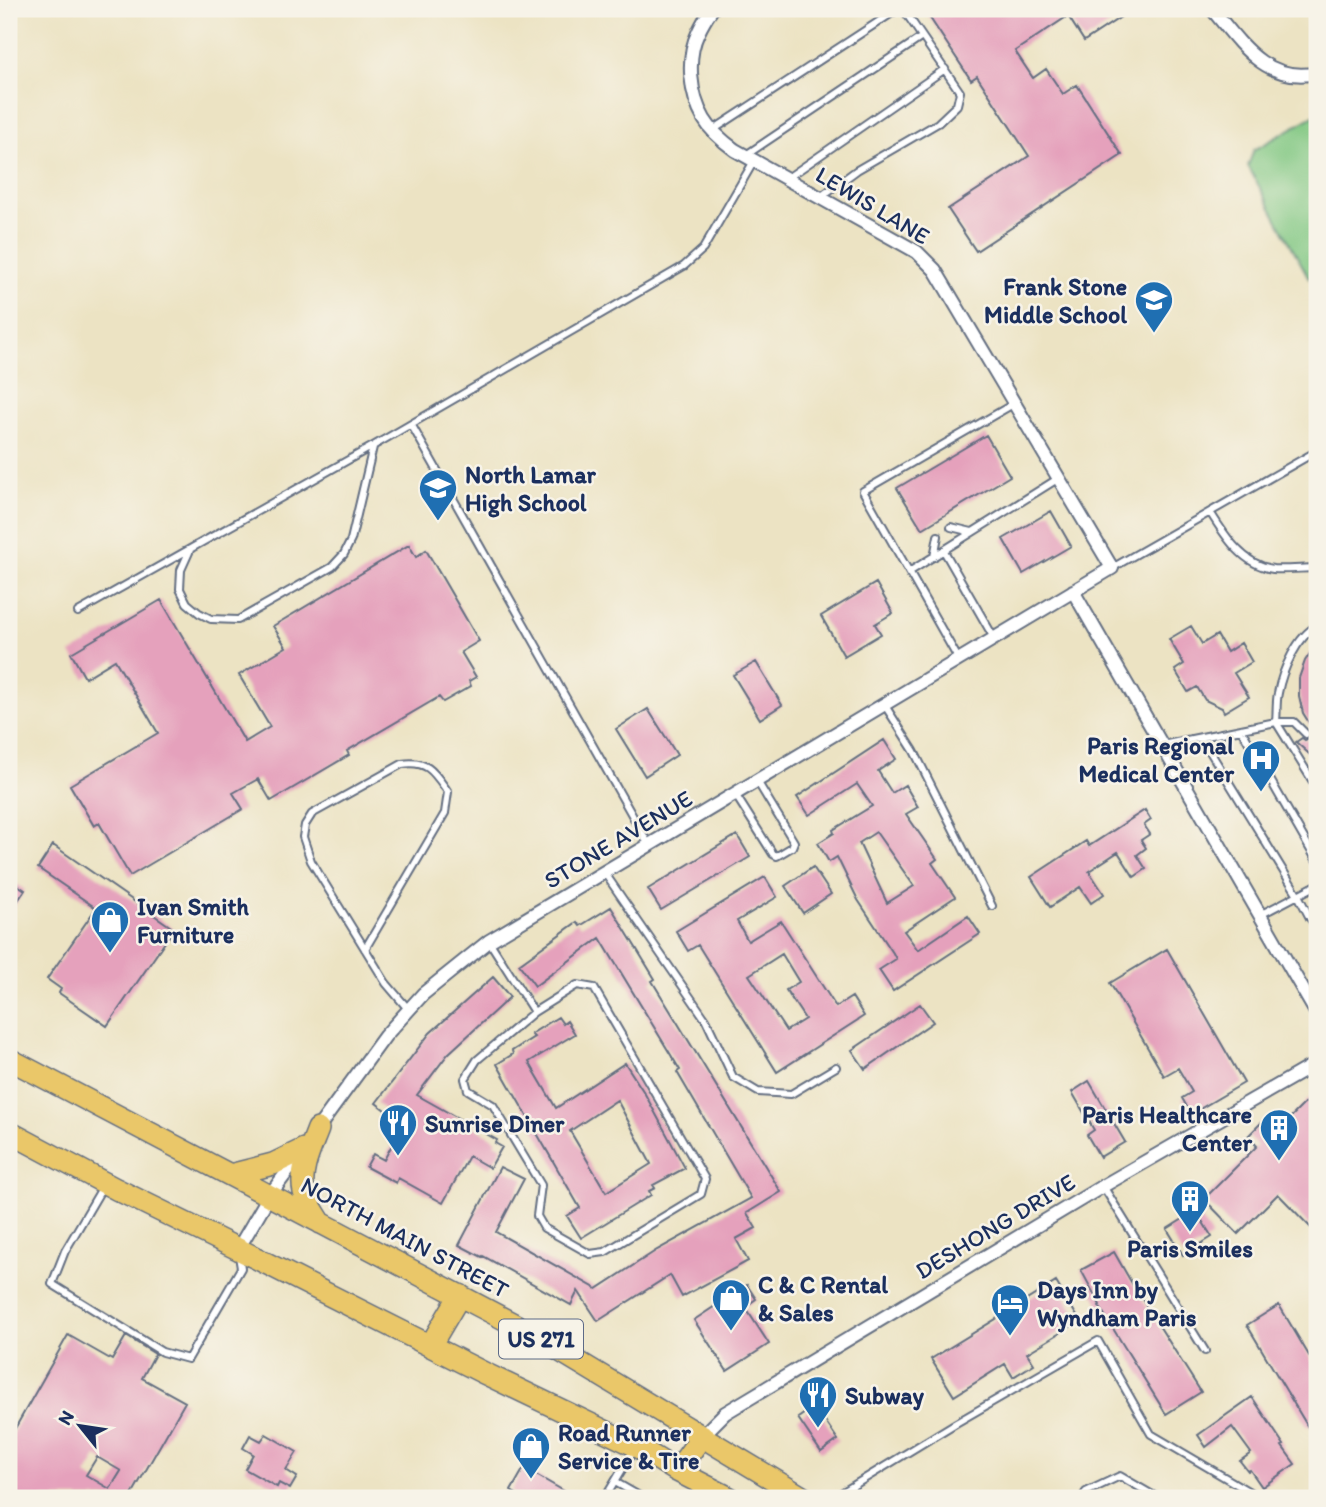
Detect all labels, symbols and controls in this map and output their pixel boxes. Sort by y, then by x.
street label: LEWIS LANE [811,160,935,250]
place label: Frank Stone Middle School [984,272,1127,329]
school or university icon: Frank Stone Middle School [1133,279,1175,334]
place label: North Lamar High School [465,460,597,518]
school or university icon: North Lamar High School [417,467,459,522]
place label: Paris Regional Medical Center [1078,731,1234,788]
hospital icon: Paris Regional Medical Center [1240,738,1282,793]
street label: STONE AVENUE [539,783,697,895]
place label: Ivan Smith Furniture [137,892,250,949]
shop icon: Ivan Smith Furniture [89,899,131,954]
place label: Paris Healthcare Center [1082,1100,1252,1157]
restaurant icon: Sunrise Diner [377,1102,419,1157]
building icon: Paris Healthcare Center [1258,1107,1300,1162]
place label: Sunrise Diner [425,1109,565,1138]
street label: DESHONG DRIVE [910,1167,1080,1285]
street label: NORTH MAIN STREET [296,1170,514,1304]
building icon: Paris Smiles [1169,1178,1211,1233]
place label: Paris Smiles [1127,1234,1253,1263]
place label: C & C Rental & Sales [758,1270,888,1327]
place label: Days Inn by Wyndham Paris [1037,1275,1197,1333]
shop icon: C & C Rental & Sales [710,1277,752,1332]
hotel icon: Days Inn by Wyndham Paris [989,1282,1031,1337]
road number: US 271 [499,1320,583,1358]
restaurant icon: Subway [797,1374,839,1429]
place label: Subway [845,1381,924,1411]
north arrow [46,1392,116,1462]
text: N [53,1406,79,1429]
place label: Road Runner Service & Tire [558,1418,699,1475]
shop icon: Road Runner Service & Tire [510,1425,552,1480]

